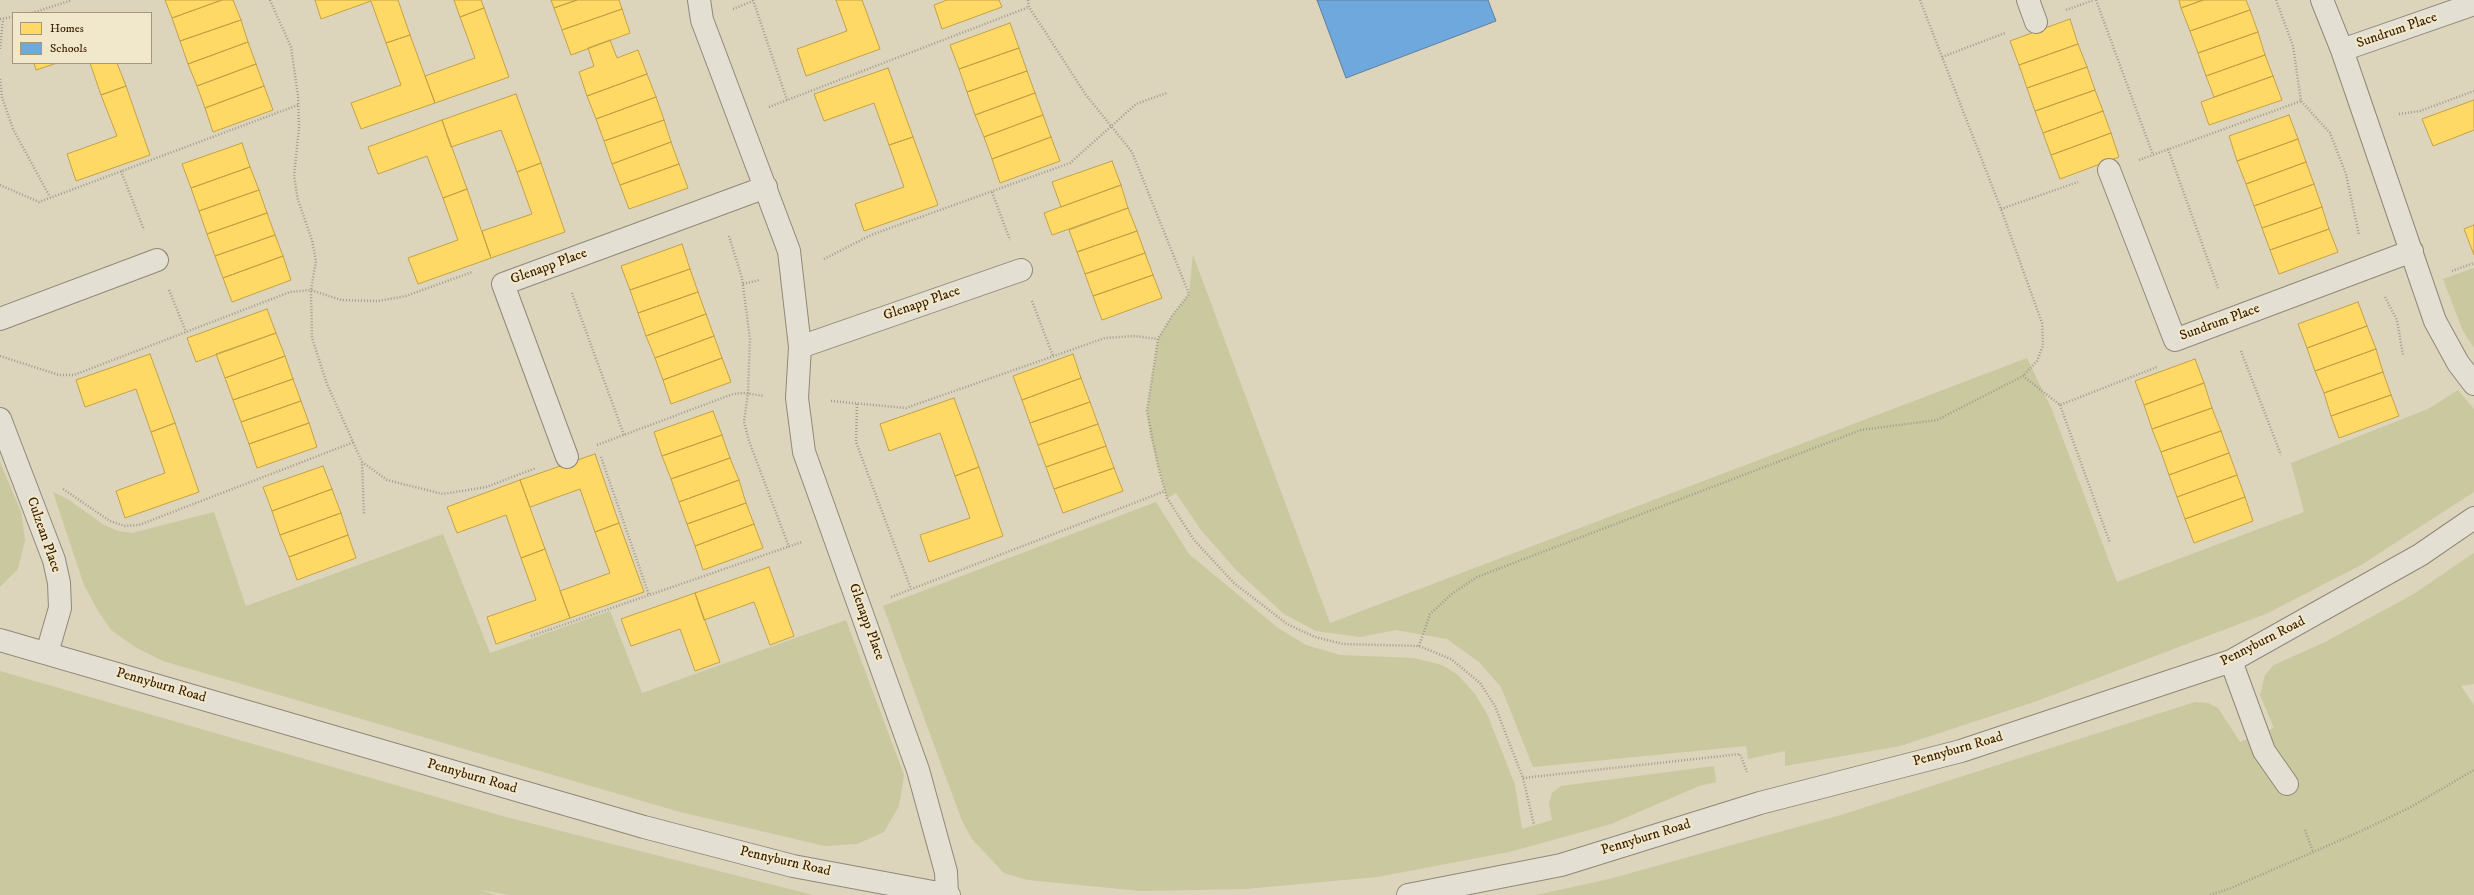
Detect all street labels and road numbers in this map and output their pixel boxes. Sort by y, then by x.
street label: Sundrum Place [2355,9,2439,53]
street label: Glenapp Place [508,245,590,289]
street label: Glenapp Place [881,283,963,325]
street label: Sundrum Place [2178,301,2262,345]
street label: Culzean Place [22,495,64,575]
street label: Glenapp Place [844,581,888,663]
street label: Pennyburn Road [2218,613,2308,671]
street label: Pennyburn Road [114,665,208,707]
street label: Pennyburn Road [1911,729,2005,771]
street label: Pennyburn Road [425,756,519,798]
street label: Pennyburn Road [1599,816,1693,860]
street label: Pennyburn Road [738,843,832,881]

